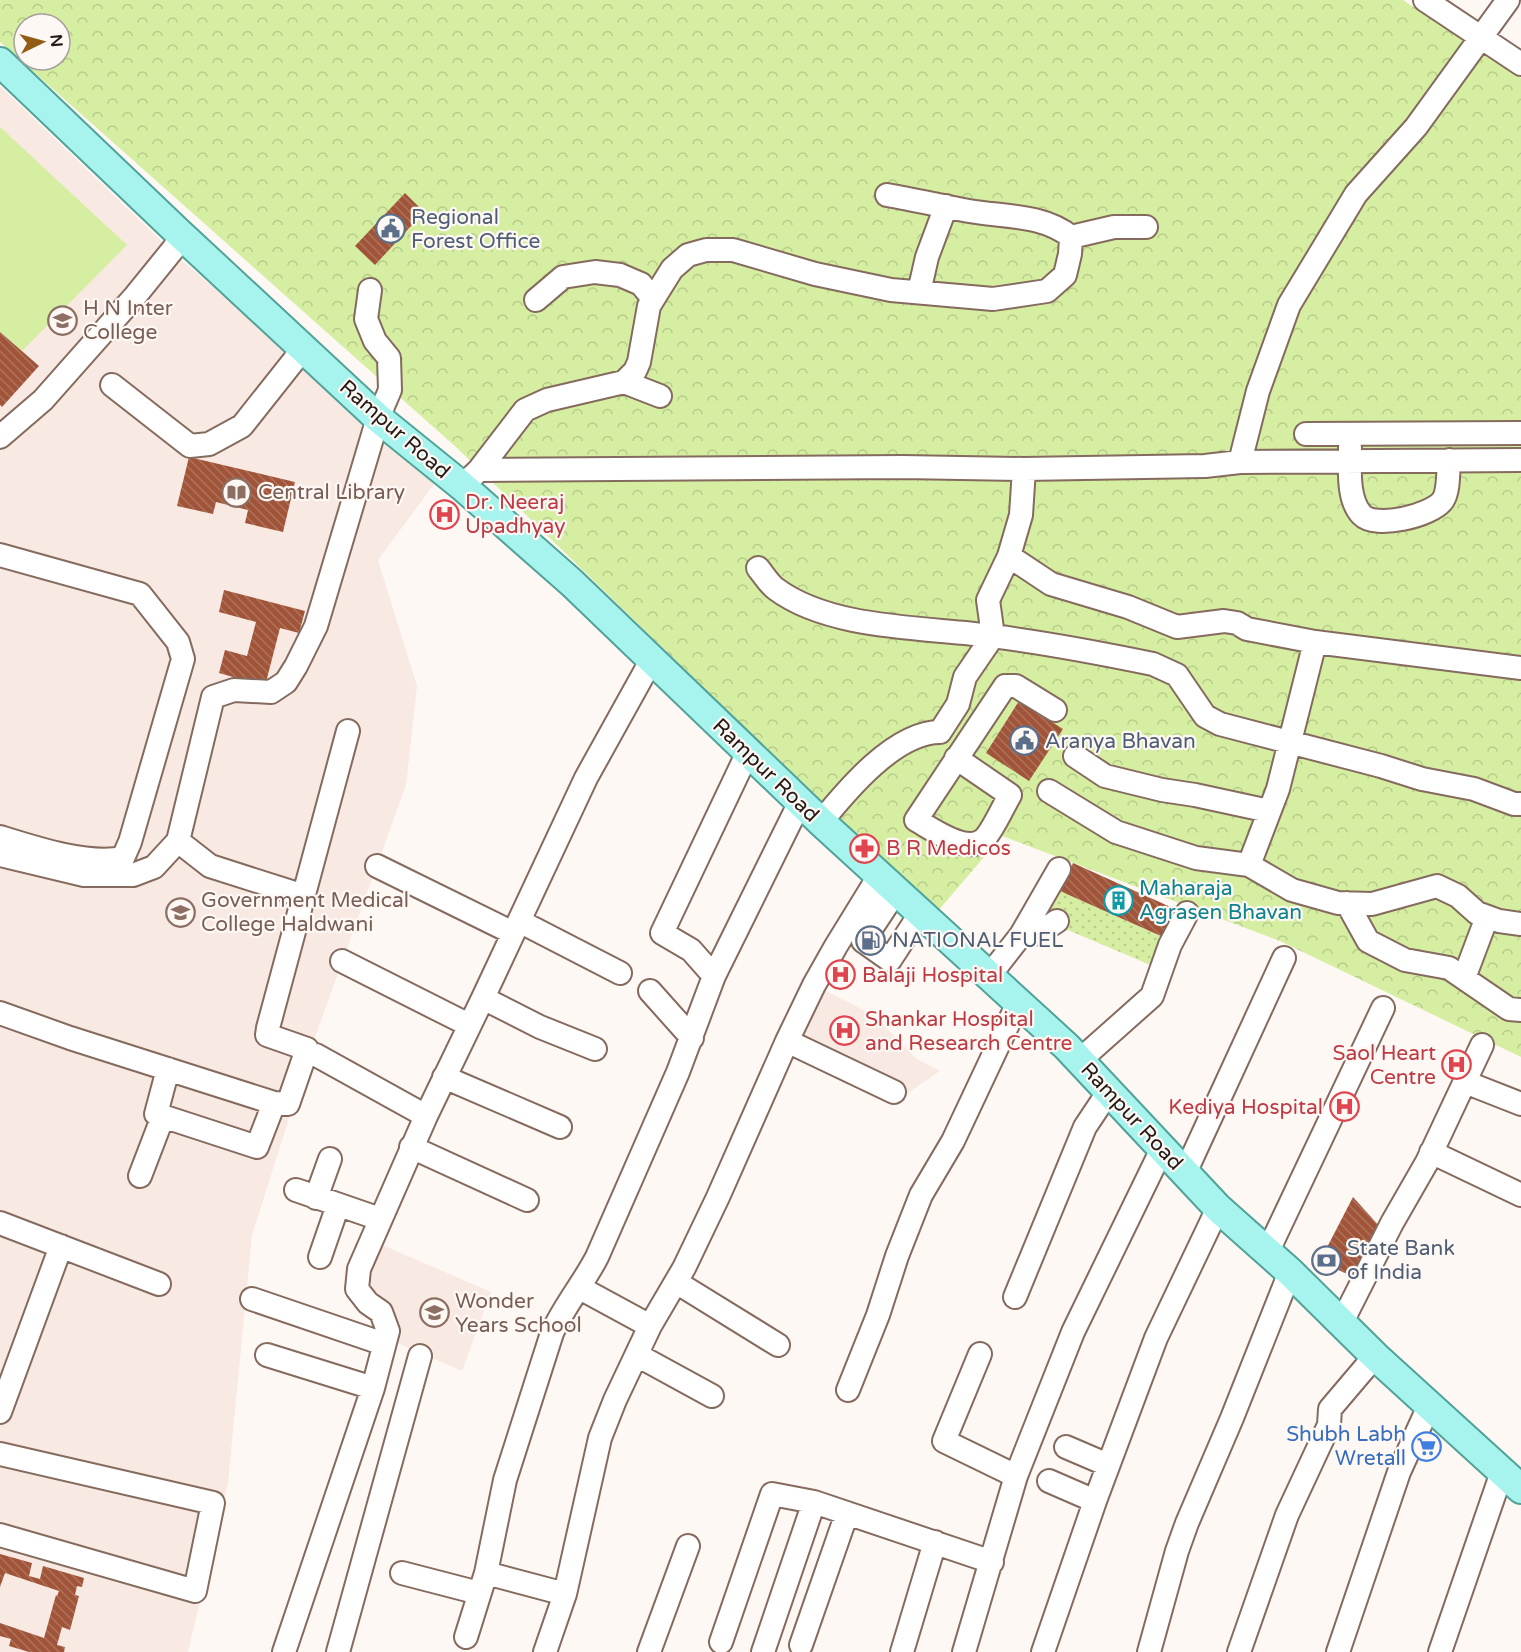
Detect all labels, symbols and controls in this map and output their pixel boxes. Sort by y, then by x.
north arrow [12,12,72,72]
text: N [45,34,66,48]
place label: Regional Forest Office [411,205,541,254]
public building icon: Regional Forest Office [374,213,406,245]
place label: H N Inter College [83,296,173,345]
school or university icon: H N Inter College [46,304,78,336]
street label: Rampur Road [334,375,455,484]
library icon: Central Library [221,476,253,508]
place label: Central Library [258,480,405,505]
place label: Dr. Neeraj Upadhyay [465,490,566,539]
hospital icon: Dr. Neeraj Upadhyay [428,498,460,530]
street label: Rampur Road [707,713,824,827]
public building icon: Aranya Bhavan [1008,725,1040,757]
place label: Aranya Bhavan [1045,729,1196,754]
pharmacy icon: B R Medicos [849,832,881,864]
place label: B R Medicos [886,836,1011,861]
place label: Maharaja Agrasen Bhavan [1139,876,1302,925]
building icon: Maharaja Agrasen Bhavan [1102,884,1134,916]
place label: Government Medical College Haldwani [201,888,409,937]
school or university icon: Government Medical College Haldwani [164,896,196,928]
fuel station icon: NATIONAL FUEL [855,924,887,956]
place label: NATIONAL FUEL [892,928,1063,953]
hospital icon: Balaji Hospital [825,959,857,991]
place label: Balaji Hospital [862,963,1003,988]
place label: Shankar Hospital and Research Centre [865,1007,1073,1056]
hospital icon: Shankar Hospital and Research Centre [828,1015,860,1047]
place label: Saol Heart Centre [1332,1041,1436,1090]
hospital icon: Saol Heart Centre [1441,1049,1473,1081]
street label: Rampur Road [1075,1057,1188,1175]
hospital icon: Kediya Hospital [1328,1091,1360,1123]
place label: Kediya Hospital [1168,1095,1323,1120]
place label: State Bank of India [1347,1236,1455,1285]
bank icon: State Bank of India [1310,1244,1342,1276]
place label: Wonder Years School [455,1289,582,1338]
school or university icon: Wonder Years School [418,1297,450,1329]
place label: Shubh Labh Wretall [1286,1422,1406,1471]
supermarket icon: Shubh Labh Wretall [1411,1430,1443,1462]

